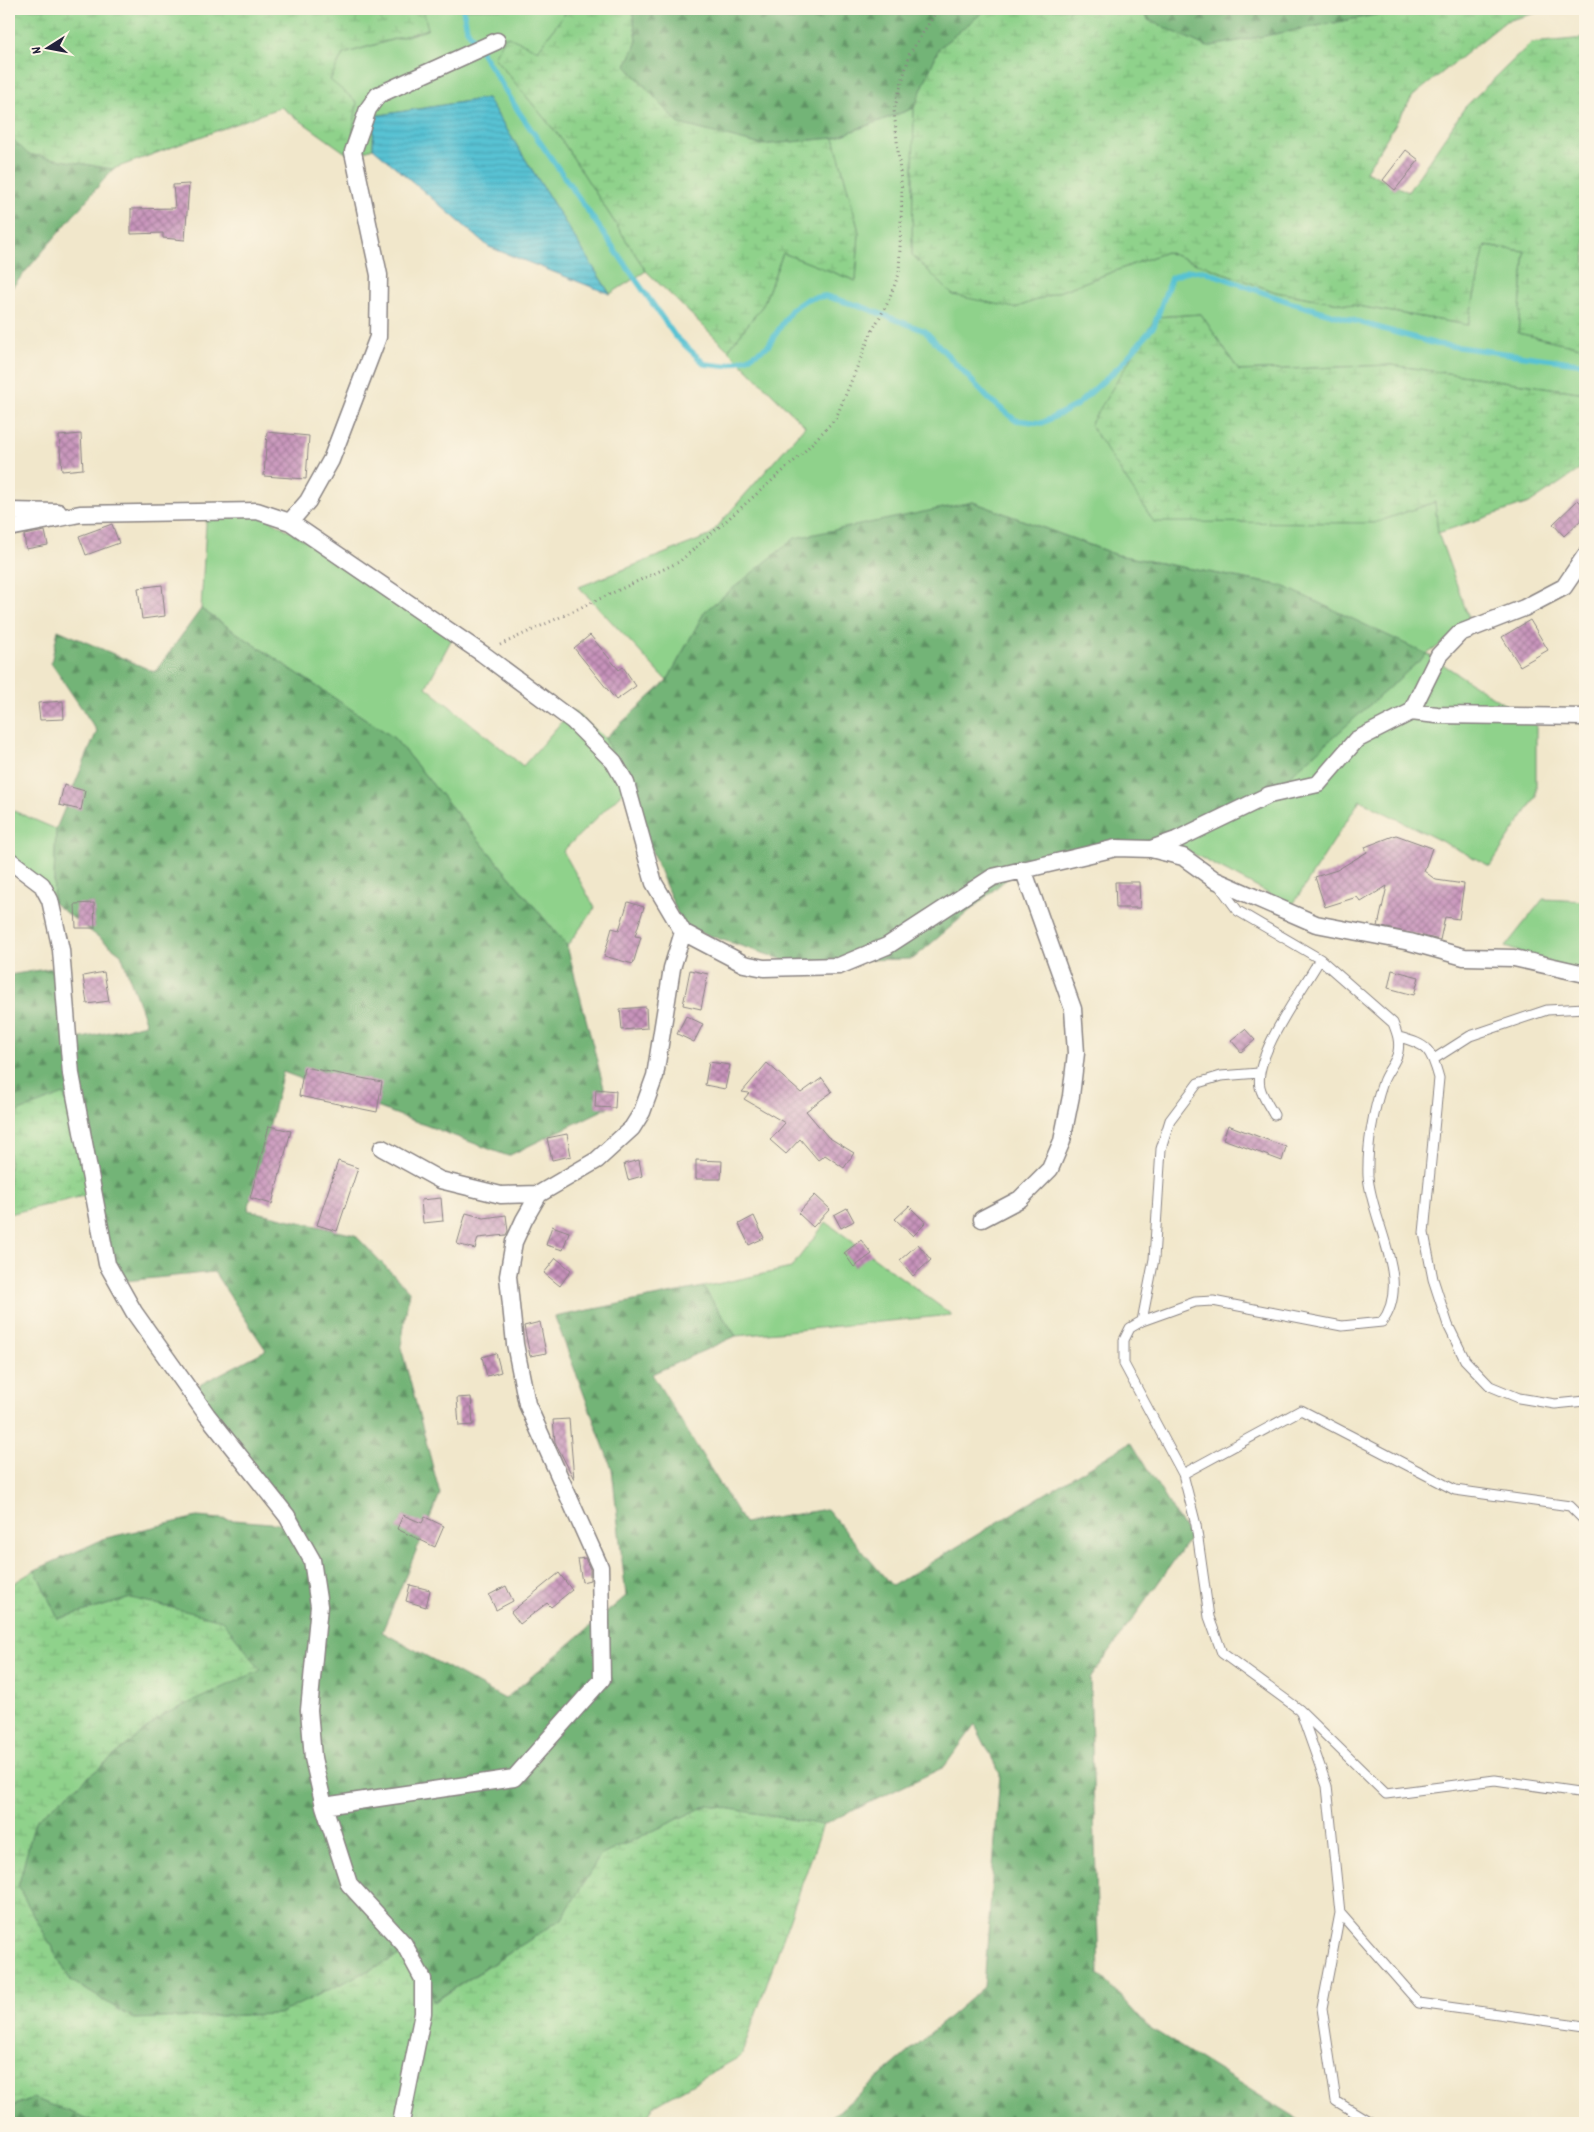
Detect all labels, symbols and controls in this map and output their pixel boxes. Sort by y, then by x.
north arrow [22,22,72,72]
text: N [27,45,48,55]

